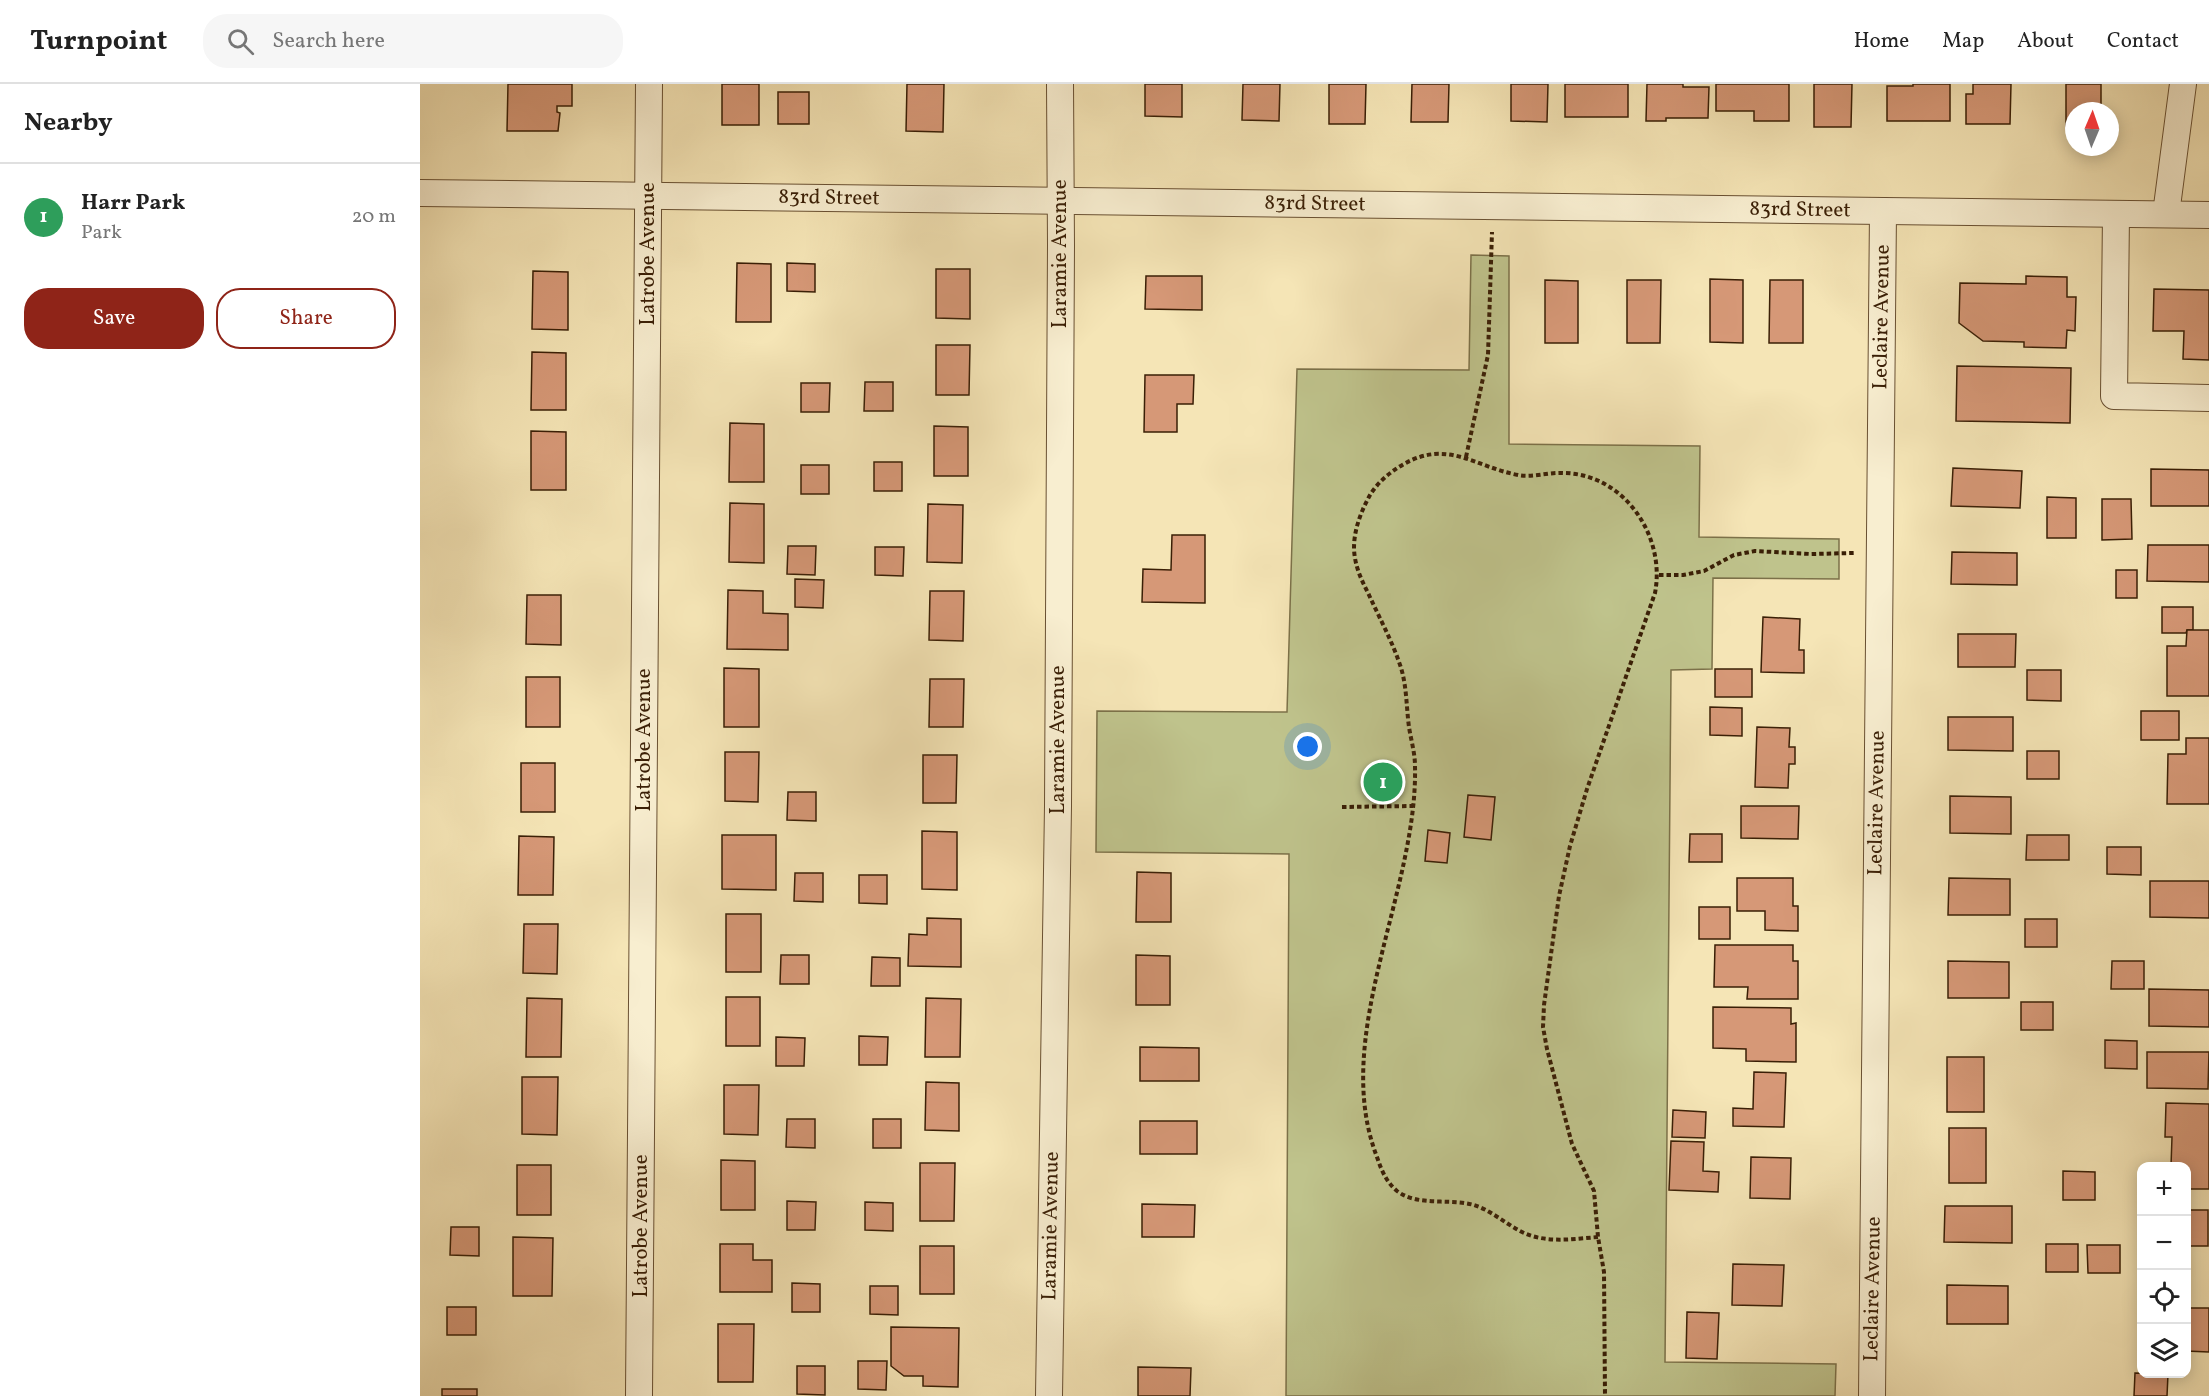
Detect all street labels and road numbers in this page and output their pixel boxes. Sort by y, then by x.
street label: Laramie Avenue [1046,179,1075,329]
street label: Latrobe Avenue [634,182,663,326]
street label: 83rd Street [778,183,880,213]
street label: 83rd Street [1264,189,1366,219]
street label: 83rd Street [1749,195,1851,225]
street label: Leclaire Avenue [1866,244,1898,390]
street label: Laramie Avenue [1044,665,1073,815]
street label: Latrobe Avenue [630,668,659,812]
street label: Leclaire Avenue [1861,730,1893,876]
street label: Laramie Avenue [1035,1151,1067,1301]
street label: Latrobe Avenue [627,1154,656,1298]
street label: Leclaire Avenue [1857,1216,1889,1362]

